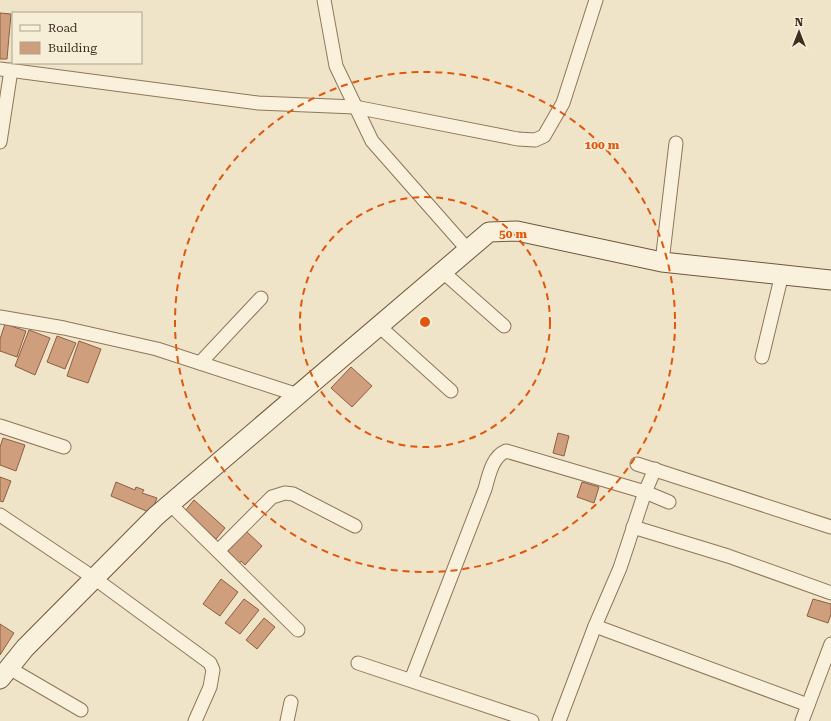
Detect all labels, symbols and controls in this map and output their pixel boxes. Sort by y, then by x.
legend [12,12,142,64]
north arrow [779,12,819,52]
text: N [795,16,804,29]
text: Road [48,21,78,35]
text: Building [48,41,97,55]
text: 100 m [585,138,620,152]
text: 50 m [499,227,527,241]
centre of rings [418,315,432,329]

